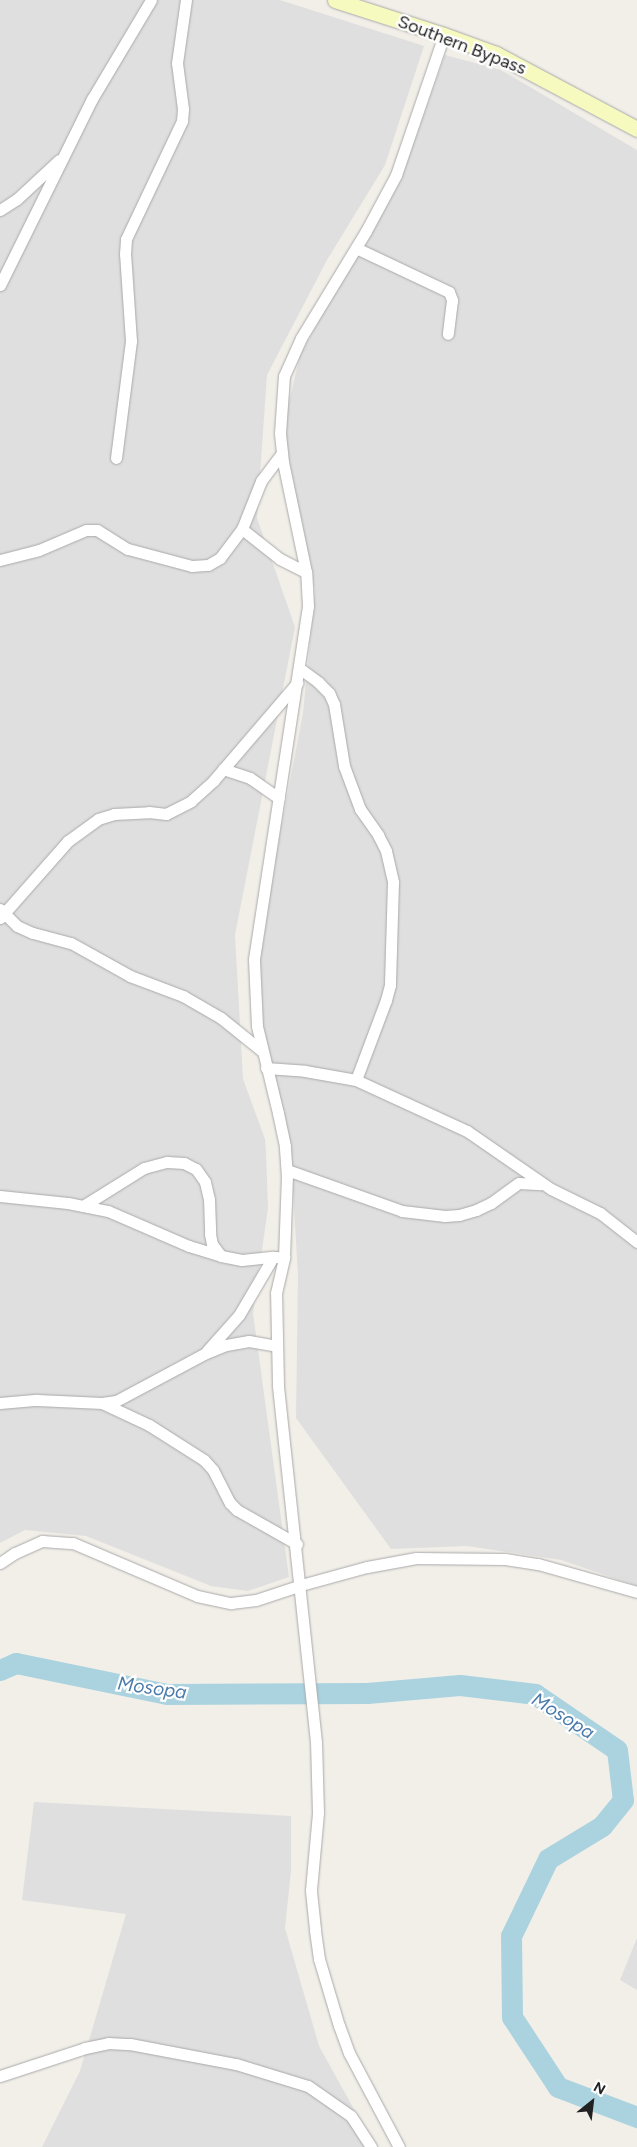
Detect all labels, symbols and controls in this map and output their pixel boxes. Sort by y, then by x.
street label: Southern Bypass [395,11,529,79]
water label: Mosopa [116,1672,188,1704]
water label: Mosopa [527,1688,599,1744]
north arrow [567,2077,617,2127]
text: N [591,2078,608,2098]

